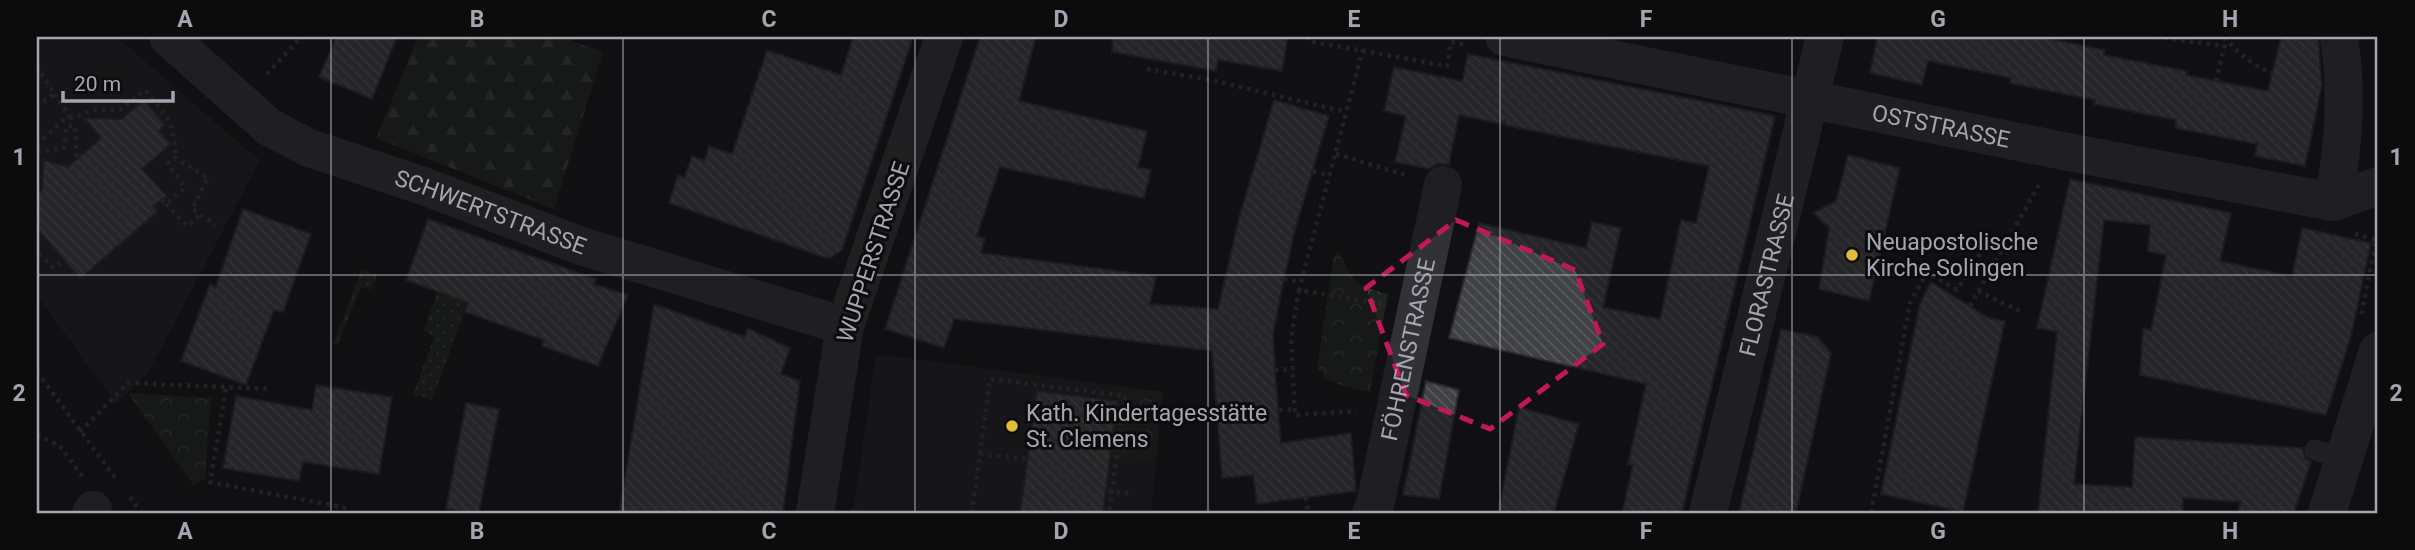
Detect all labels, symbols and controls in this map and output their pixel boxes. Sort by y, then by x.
text: A [177,6,193,33]
text: B [470,6,484,33]
text: C [761,6,777,33]
text: D [1054,6,1068,33]
text: E [1348,6,1361,33]
text: F [1640,6,1653,33]
text: G [1930,6,1946,33]
text: H [2222,6,2238,33]
scale bar [63,60,173,104]
text: 20 m [74,72,121,96]
street label: OSTSTRASSE [1870,99,2012,154]
text: 1 [12,144,26,171]
text: 1 [2389,144,2403,171]
street label: WUPPERSTRASSE [832,158,915,346]
street label: SCHWERTSTRASSE [391,165,590,261]
street label: FLORASTRASSE [1734,191,1800,359]
place label: Neuapostolische Kirche Solingen [1866,229,2038,282]
marker: Neuapostolische Kirche Solingen [1844,247,1860,263]
street label: FÖHRENSTRASSE [1376,256,1441,443]
text: 2 [12,380,26,407]
text: 2 [2389,380,2403,407]
place label: Kath. Kindertagesstätte St. Clemens [1026,400,1267,453]
marker: Kath. Kindertagesstätte St. Clemens [1004,418,1020,434]
text: A [177,518,193,545]
text: B [470,518,484,545]
text: C [761,518,777,545]
text: D [1054,518,1068,545]
text: E [1348,518,1361,545]
text: F [1640,518,1653,545]
text: G [1930,518,1946,545]
text: H [2222,518,2238,545]

